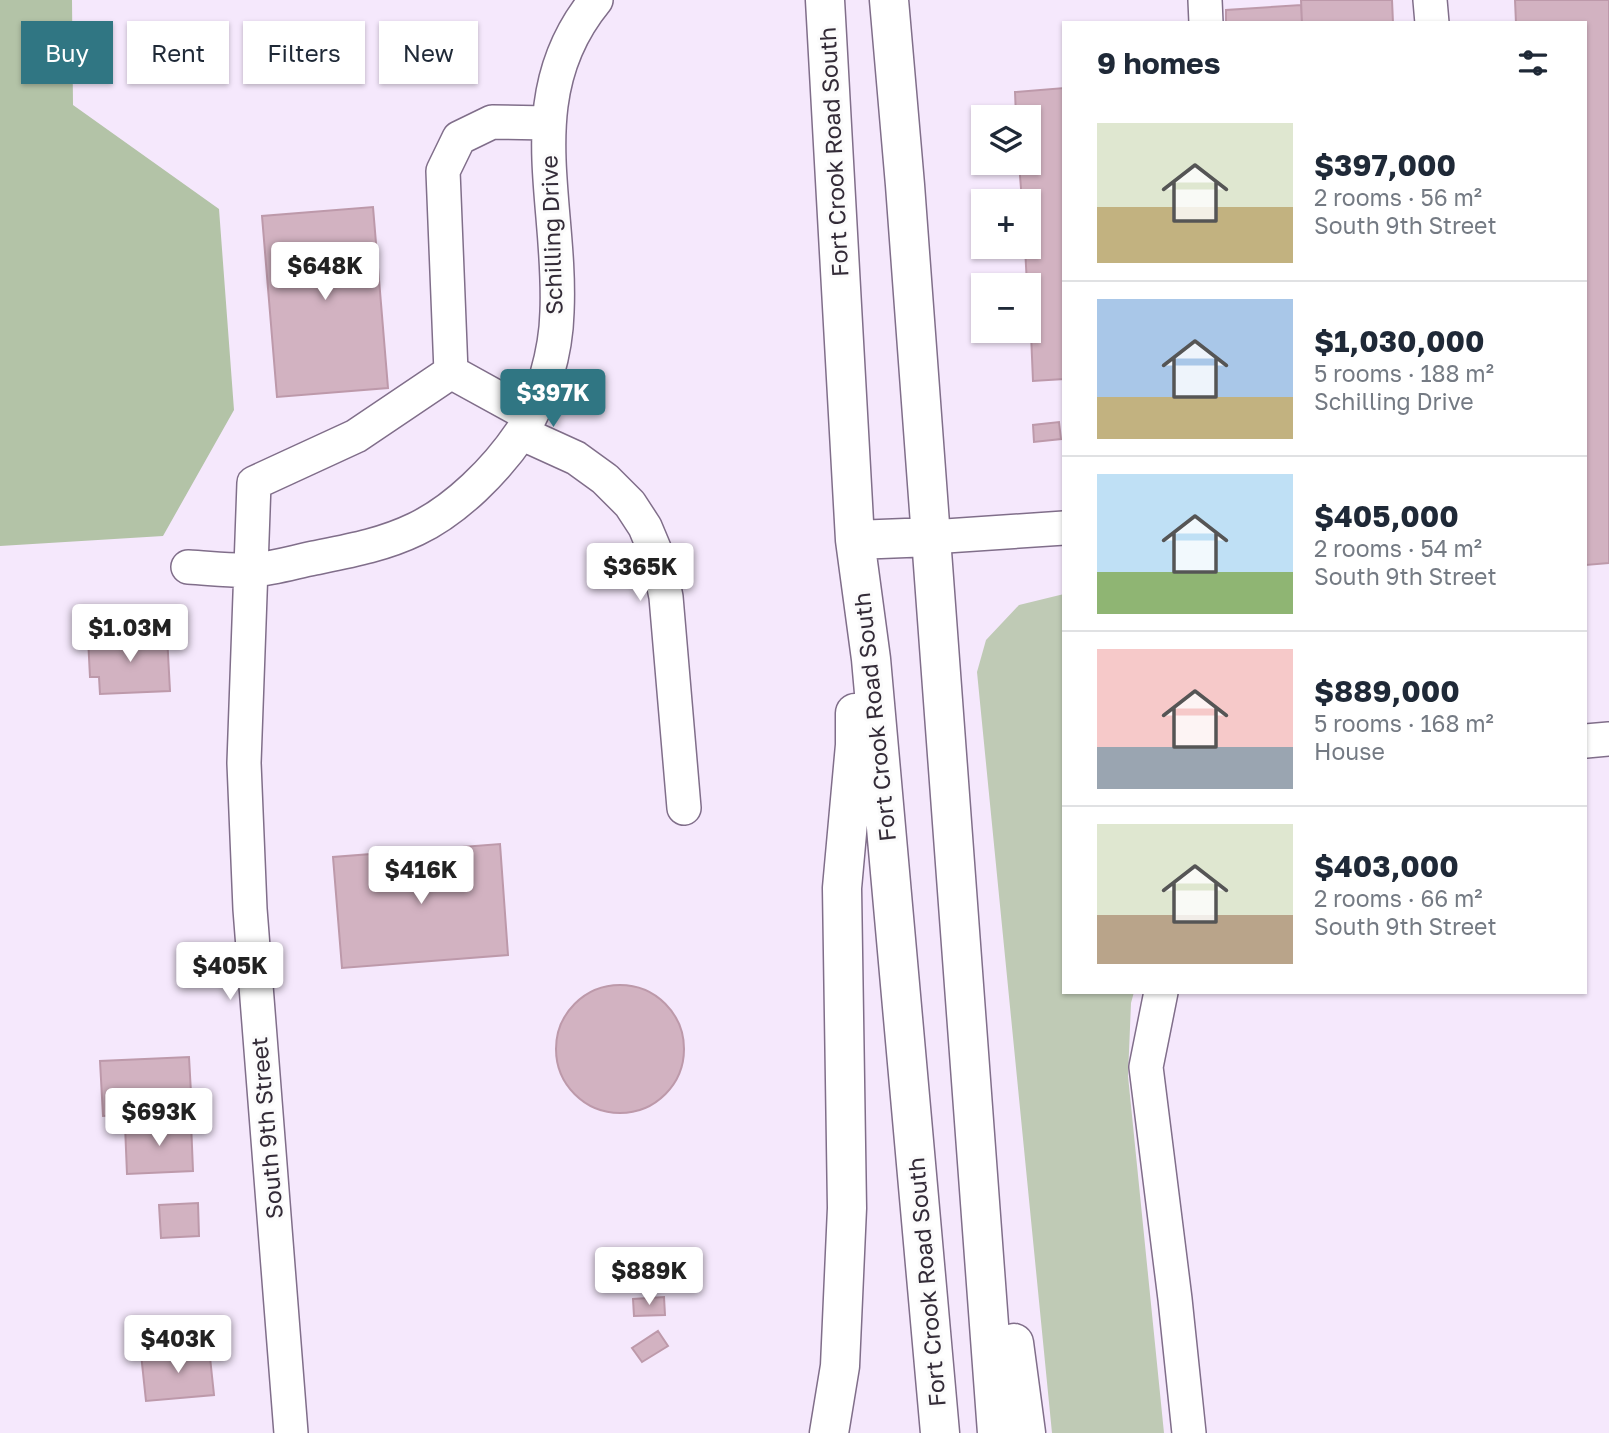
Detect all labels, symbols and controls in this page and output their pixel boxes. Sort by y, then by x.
chip: Buy [21,21,113,84]
chip: Rent [127,21,229,84]
chip: Filters [243,21,365,84]
chip: New [379,21,478,84]
street label: Fort Crook Road South [812,26,854,278]
icon: filters [1514,44,1552,82]
text: 9 homes [1097,45,1220,81]
map controls [971,105,1041,343]
button: layers [971,105,1041,175]
text: $397,000 [1314,147,1456,183]
icon: home [1153,151,1237,235]
street label: Schilling Drive [534,155,568,315]
text: 2 rooms · 56 m² [1314,183,1482,211]
button: + [971,189,1041,259]
text: South 9th Street [1314,211,1497,239]
pin: $648K [276,243,374,302]
text: $648K [287,251,363,279]
button: − [971,273,1041,343]
text: $1,030,000 [1314,323,1485,359]
icon: home [1153,327,1237,411]
text: 5 rooms · 188 m² [1314,359,1494,387]
pin: $397K [504,370,602,429]
text: $397K [516,378,590,406]
text: Schilling Drive [1314,387,1473,415]
text: $405,000 [1314,498,1459,534]
icon: home [1153,502,1237,586]
text: 2 rooms · 54 m² [1314,534,1482,562]
pin: $365K [591,544,689,603]
text: $365K [603,552,677,580]
text: South 9th Street [1314,562,1497,590]
street label: Fort Crook Road South [847,591,901,843]
pin: $1.03M [73,604,187,664]
text: $1.03M [88,613,172,641]
text: $889,000 [1314,673,1460,709]
icon: home [1153,677,1237,761]
text: 5 rooms · 168 m² [1314,709,1494,737]
text: House [1314,737,1385,765]
pin: $416K [372,846,470,906]
text: $403,000 [1314,848,1459,884]
icon: home [1153,852,1237,936]
text: $416K [385,855,457,883]
text: 2 rooms · 66 m² [1314,884,1483,912]
text: South 9th Street [1314,912,1497,940]
pin: $405K [181,942,279,1002]
text: $405K [192,951,268,979]
street label: South 9th Street [244,1036,288,1220]
pin: $693K [110,1088,208,1148]
text: $693K [121,1097,197,1125]
street label: Fort Crook Road South [901,1156,951,1408]
pin: $889K [600,1248,698,1307]
text: $889K [611,1256,687,1284]
pin: $403K [129,1316,227,1375]
text: $403K [140,1324,216,1352]

